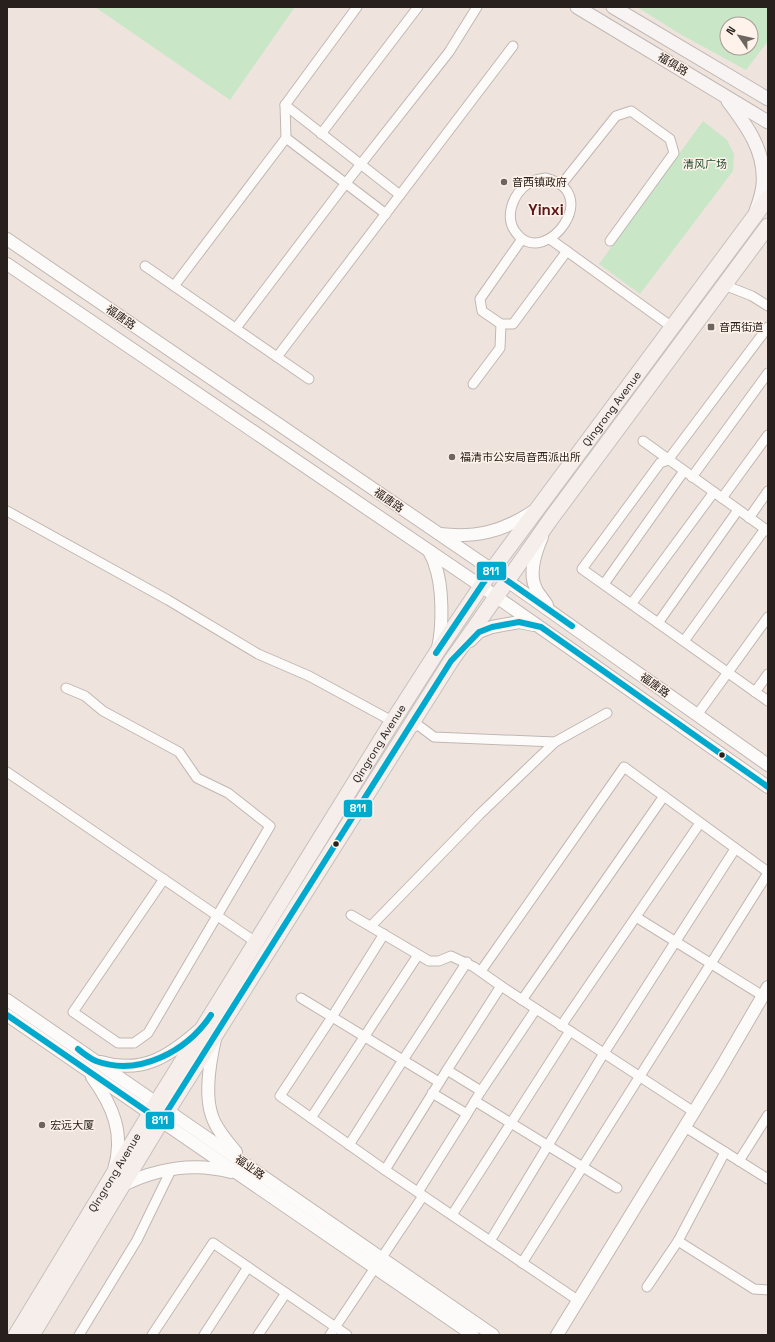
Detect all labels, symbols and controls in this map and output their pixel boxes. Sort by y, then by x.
north arrow [719,16,759,56]
text: N [723,23,739,37]
street label: 福俱路 [655,50,691,78]
park label: 清风广场 [683,157,727,171]
place label: 音西镇政府 [512,175,567,189]
marker: 音西镇政府 [499,177,509,187]
district label: Yinxi [528,200,564,219]
street label: 福唐路 [103,302,139,332]
place label: 音西街道 [719,320,763,334]
marker: 音西街道 [706,322,716,332]
street label: Qingrong Avenue [579,368,644,449]
place label: 福清市公安局音西派出所 [460,450,581,464]
marker: 福清市公安局音西派出所 [447,452,457,462]
street label: 福唐路 [371,485,407,515]
line badge: 811 [476,561,507,581]
text: 811 [483,564,499,578]
street label: 福唐路 [637,670,673,700]
street label: Qingrong Avenue [349,702,409,785]
unlabelled marker [717,750,727,760]
line badge: 811 [343,799,373,818]
text: 811 [350,801,366,815]
unlabelled marker [331,839,341,849]
line badge: 811 [145,1111,175,1130]
text: 811 [152,1113,168,1127]
place label: 宏远大厦 [50,1118,94,1132]
marker: 宏远大厦 [37,1120,47,1130]
street label: Qingrong Avenue [85,1130,144,1215]
street label: 福业路 [232,1152,268,1182]

